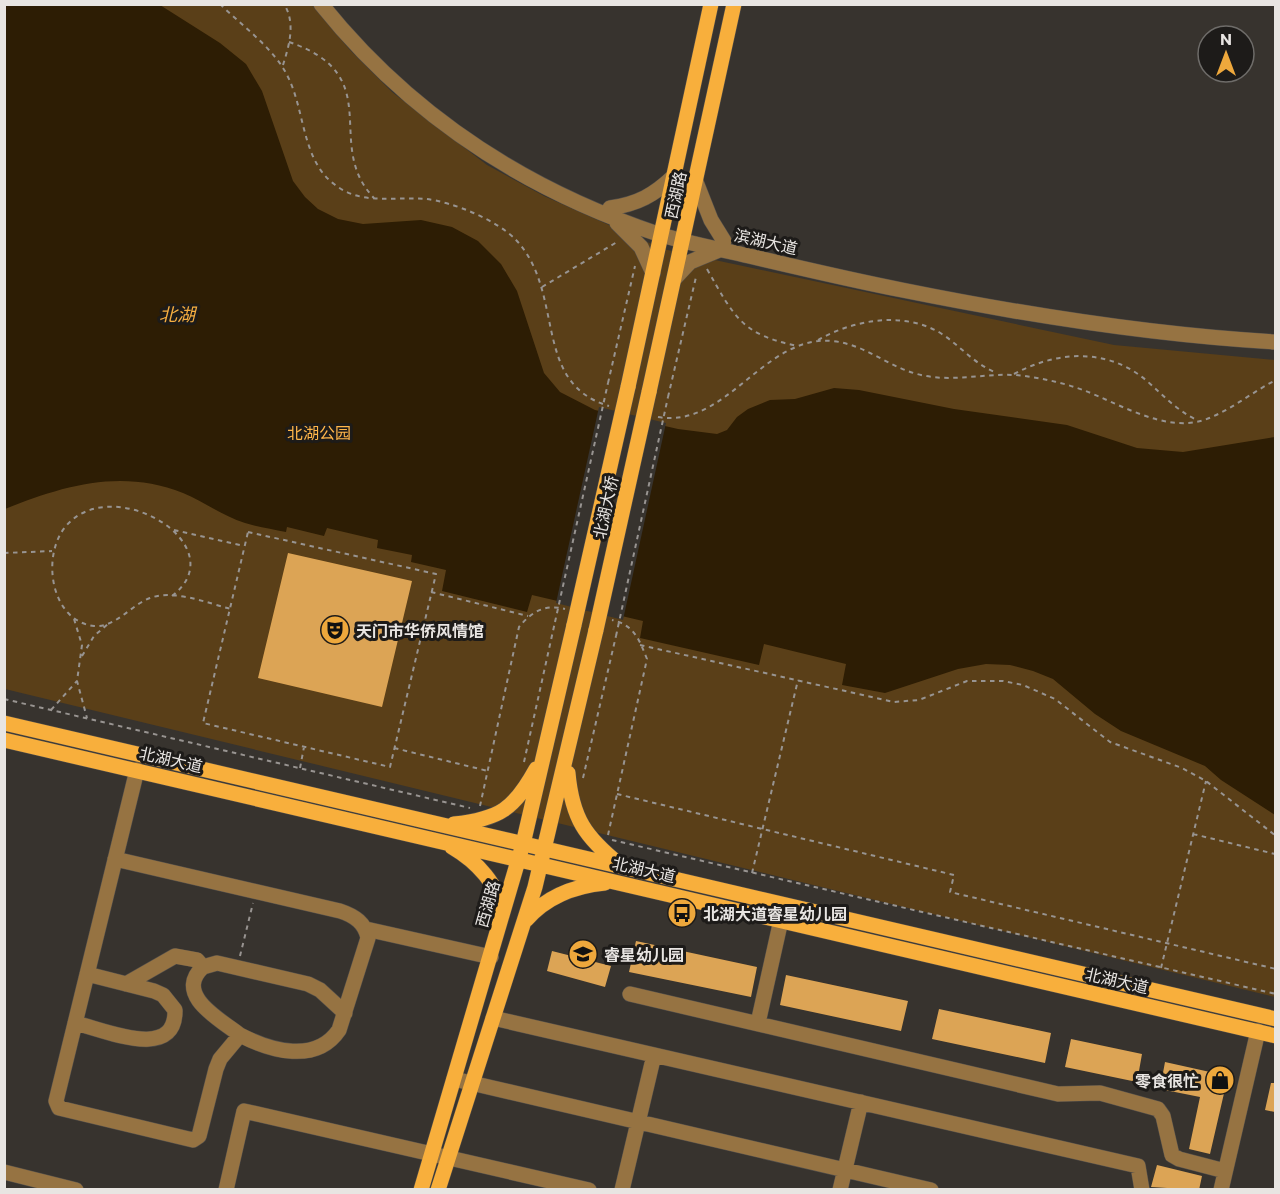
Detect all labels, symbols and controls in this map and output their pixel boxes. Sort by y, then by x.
north arrow [1196,24,1256,84]
text: N [1220,29,1232,48]
street label: 西湖路 [661,170,689,220]
street label: 滨湖大道 [733,225,799,257]
water label: 北湖 [159,303,198,325]
park label: 北湖公园 [287,423,351,442]
street label: 北湖大桥 [589,474,621,540]
theatre icon: 天门市华侨风情馆 [319,614,351,646]
place label: 天门市华侨风情馆 [356,621,484,640]
street label: 北湖大道 [138,743,204,775]
street label: 北湖大道 [611,853,677,885]
street label: 西湖路 [471,878,503,930]
bus stop icon: 北湖大道睿星幼儿园 [666,897,698,929]
place label: 北湖大道睿星幼儿园 [703,904,847,923]
school or university icon: 睿星幼儿园 [567,938,599,970]
place label: 睿星幼儿园 [604,945,684,964]
street label: 北湖大道 [1084,964,1150,996]
shop icon: 零食很忙 [1204,1064,1236,1096]
place label: 零食很忙 [1135,1071,1199,1090]

